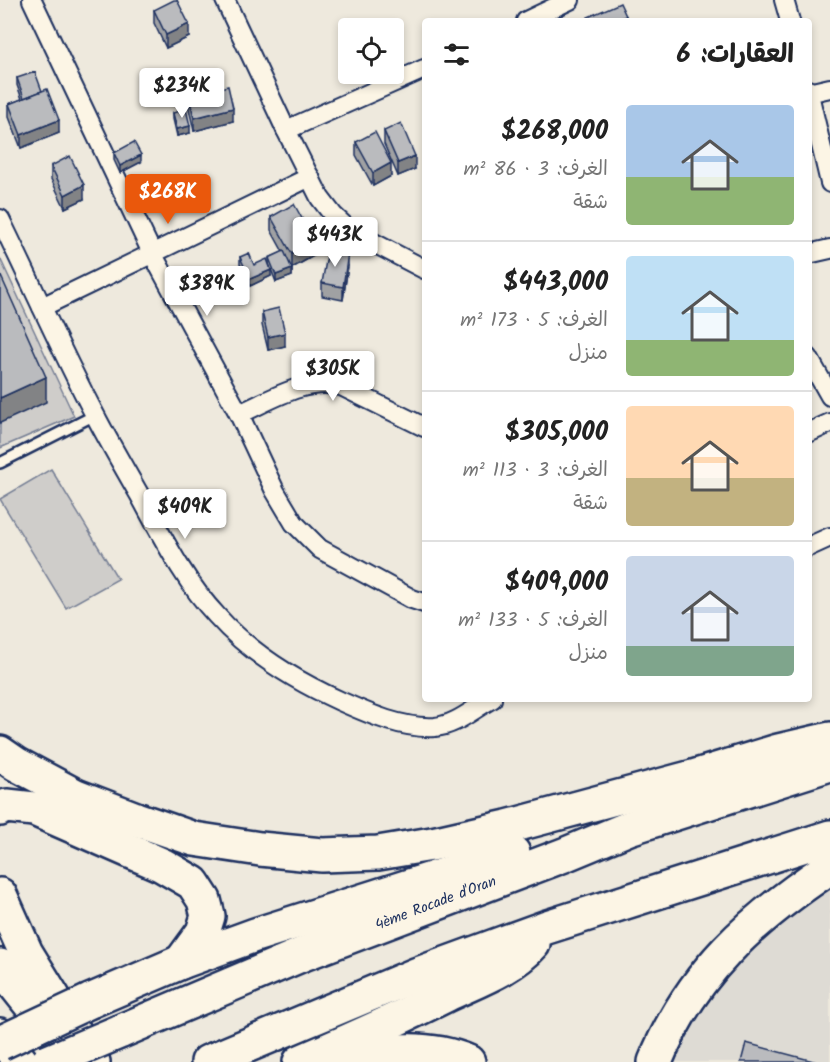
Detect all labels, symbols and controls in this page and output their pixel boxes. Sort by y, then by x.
map controls [338,18,404,84]
button: locate [338,18,404,84]
text: العقارات: 6 [676,34,794,76]
icon: filters [440,38,473,71]
pin: $234K [140,68,224,119]
text: $234K [153,71,211,103]
text: $268,000 [501,111,608,153]
icon: home [674,129,746,201]
text: الغرف: 3 · 86 m² [463,154,608,186]
pin: $268K [126,174,210,225]
text: $268K [139,177,197,209]
text: شقة [573,187,608,219]
pin: $443K [293,217,377,268]
text: $443K [307,220,363,252]
text: $443,000 [503,262,608,304]
pin: $389K [165,266,249,317]
text: $389K [179,269,235,301]
icon: home [674,280,746,352]
text: الغرف: 5 · 173 m² [460,305,608,337]
text: منزل [569,338,608,370]
pin: $305K [291,351,375,402]
text: $305K [305,354,361,386]
text: $305,000 [505,412,608,454]
icon: home [674,430,746,502]
text: الغرف: 3 · 113 m² [463,455,608,487]
text: شقة [573,488,608,520]
pin: $409K [143,489,227,540]
text: $409K [157,492,213,524]
text: $409,000 [505,562,608,604]
icon: home [674,580,746,652]
text: الغرف: 5 · 133 m² [458,605,608,637]
text: منزل [569,638,608,670]
street label: 4ème Rocade d'Oran [372,870,500,938]

